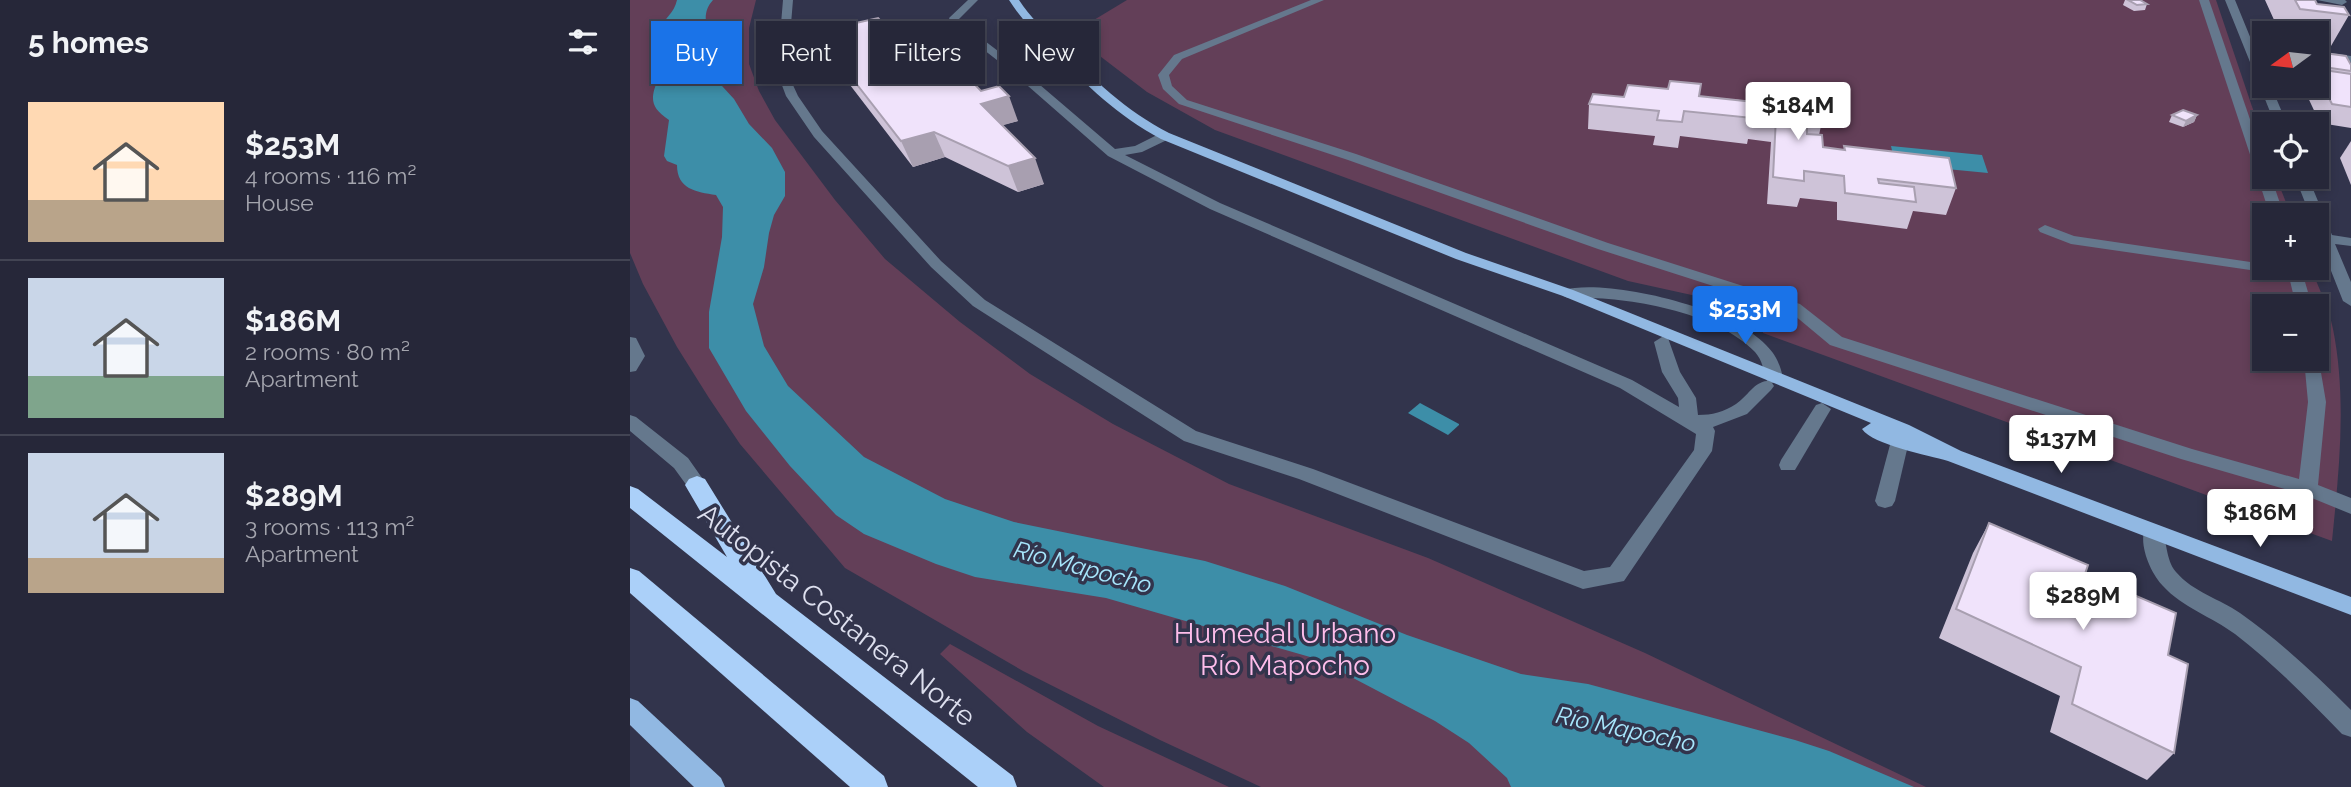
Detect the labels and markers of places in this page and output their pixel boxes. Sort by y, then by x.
pin: $184M [1749,82,1847,142]
pin: $253M [1696,286,1794,346]
pin: $137M [2012,416,2110,475]
pin: $186M [2211,490,2309,549]
pin: $289M [2034,572,2132,632]

